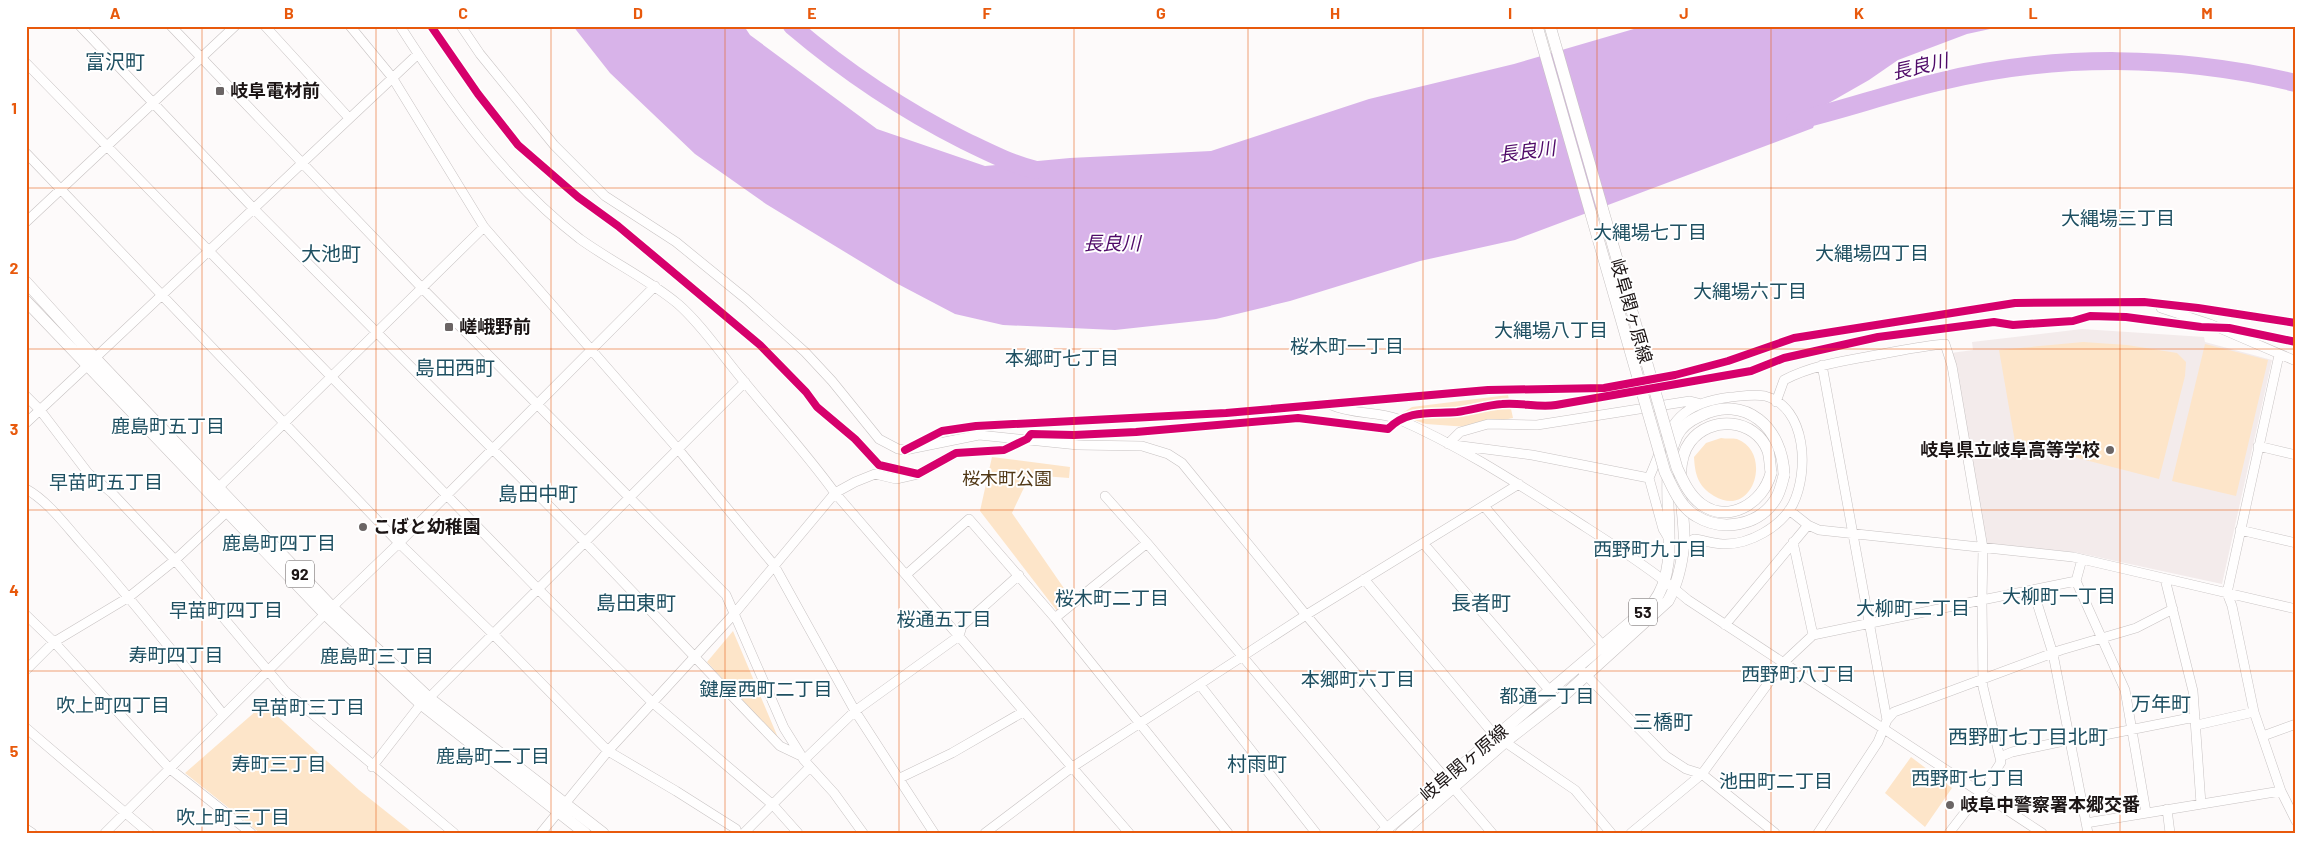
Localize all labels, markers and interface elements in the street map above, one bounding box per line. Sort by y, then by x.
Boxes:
text: A [110,3,121,22]
text: B [284,3,294,22]
text: C [458,3,468,22]
text: D [633,3,643,22]
text: E [807,3,817,22]
text: F [983,3,992,22]
text: G [1156,3,1166,22]
text: H [1330,3,1340,22]
text: I [1508,3,1512,22]
text: J [1679,3,1689,22]
text: K [1854,3,1864,22]
text: L [2028,3,2038,22]
text: M [2201,3,2213,22]
water label: 長良川 [1890,47,1952,83]
district label: 富沢町 [85,49,145,73]
place label: 岐阜電材前 [230,79,320,101]
marker: 岐阜電材前 [214,85,226,97]
text: 1 [11,98,17,117]
water label: 長良川 [1497,135,1559,165]
district label: 大縄場三丁目 [2061,206,2175,229]
district label: 大縄場七丁目 [1593,220,1707,243]
water label: 長良川 [1083,231,1142,254]
district label: 大池町 [301,241,361,265]
district label: 大縄場四丁目 [1815,241,1929,264]
street label: 岐阜関ヶ原線 [1607,256,1657,366]
text: 2 [10,258,19,277]
district label: 大縄場六丁目 [1693,279,1807,302]
place label: 嵯峨野前 [459,315,531,337]
district label: 大縄場八丁目 [1494,318,1608,341]
marker: 嵯峨野前 [443,321,455,333]
district label: 桜木町一丁目 [1290,334,1404,357]
district label: 本郷町七丁目 [1005,346,1119,369]
district label: 島田西町 [415,355,495,379]
district label: 鹿島町五丁目 [111,414,225,437]
text: 3 [10,419,18,438]
place label: 岐阜県立岐阜高等学校 [1920,438,2100,460]
marker: 岐阜県立岐阜高等学校 [2104,444,2116,456]
park label: 桜木町公園 [962,467,1052,489]
district label: 早苗町五丁目 [49,470,163,493]
district label: 島田中町 [498,481,578,505]
place label: こばと幼稚園 [373,515,481,537]
marker: こばと幼稚園 [357,521,369,533]
district label: 鹿島町四丁目 [222,531,336,554]
district label: 西野町九丁目 [1593,537,1707,560]
road number: 92 [286,560,314,588]
text: 4 [9,580,19,599]
district label: 大柳町一丁目 [2002,584,2116,607]
district label: 桜木町二丁目 [1055,586,1169,609]
district label: 島田東町 [596,590,676,614]
district label: 長者町 [1451,590,1511,614]
district label: 大柳町二丁目 [1856,596,1970,619]
district label: 早苗町四丁目 [169,598,283,621]
road number: 53 [1629,598,1657,626]
district label: 桜通五丁目 [896,607,992,630]
district label: 寿町四丁目 [128,643,224,666]
district label: 鹿島町三丁目 [320,644,434,667]
district label: 西野町八丁目 [1741,662,1855,685]
district label: 本郷町六丁目 [1301,667,1415,690]
district label: 鍵屋西町二丁目 [699,677,833,700]
district label: 都通一丁目 [1499,684,1595,707]
district label: 万年町 [2131,691,2191,715]
district label: 吹上町四丁目 [56,693,170,716]
district label: 早苗町三丁目 [251,695,365,718]
district label: 三橋町 [1633,709,1693,733]
street label: 岐阜関ヶ原線 [1415,719,1512,805]
district label: 西野町七丁目北町 [1948,724,2108,748]
text: 5 [10,741,19,760]
district label: 鹿島町二丁目 [436,744,550,767]
district label: 村雨町 [1227,751,1287,775]
district label: 寿町三丁目 [231,752,327,775]
district label: 西野町七丁目 [1911,766,2025,789]
district label: 池田町二丁目 [1719,769,1833,792]
place label: 岐阜中警察署本郷交番 [1960,793,2140,815]
marker: 岐阜中警察署本郷交番 [1944,799,1956,811]
district label: 吹上町三丁目 [176,805,290,828]

